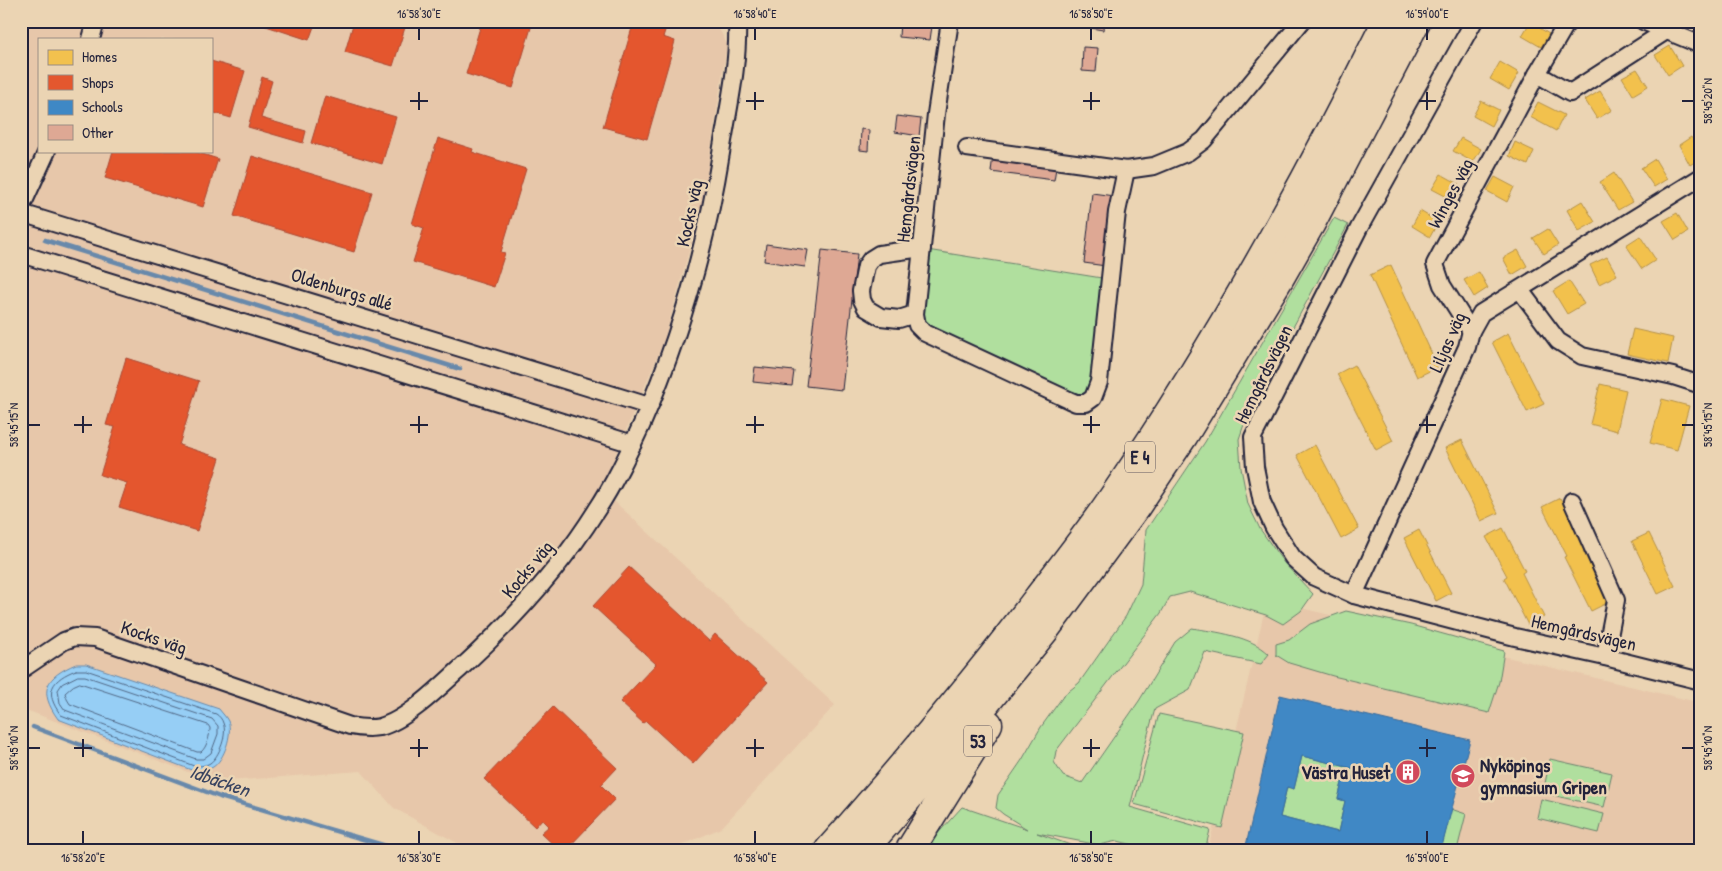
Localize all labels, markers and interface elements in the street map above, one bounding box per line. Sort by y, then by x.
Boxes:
text: 16°58'30"E [397,5,442,22]
text: 16°58'40"E [734,5,777,22]
text: 16°58'50"E [1069,5,1113,22]
text: 16°59'00"E [1405,5,1449,22]
legend [38,38,212,152]
text: Homes [82,46,117,67]
text: Shops [82,72,114,93]
text: 58°45'20"N [1699,78,1716,124]
text: Schools [82,96,123,117]
text: Other [82,122,114,143]
street label: Hemgårdsvägen [889,134,927,244]
street label: Winges väg [1421,153,1479,233]
street label: Kocks väg [669,177,709,249]
street label: Oldenburgs allé [288,261,397,317]
street label: Liljas väg [1422,308,1472,376]
street label: Hemgårdsvägen [1228,320,1298,428]
text: 58°45'15"N [5,403,22,447]
text: 58°45'15"N [1699,403,1716,447]
road number: E 4 [1125,442,1155,472]
street label: Kocks väg [495,535,559,603]
street label: Hemgårdsvägen [1529,607,1639,657]
street label: Kocks väg [118,614,190,660]
text: 58°45'10"N [5,726,22,770]
road number: 53 [964,726,992,756]
text: 58°45'10"N [1699,726,1716,770]
place label: Nyköpings gymnasium Gripen [1480,752,1607,801]
water label: Idbäcken [186,757,255,803]
place label: Västra Huset [1301,759,1391,785]
building icon: Västra Huset [1395,759,1421,785]
school or university icon: Nyköpings gymnasium Gripen [1450,763,1476,789]
text: 16°58'20"E [61,849,106,866]
text: 16°58'30"E [397,849,442,866]
text: 16°58'40"E [734,849,777,866]
text: 16°58'50"E [1069,849,1113,866]
text: 16°59'00"E [1405,849,1449,866]

